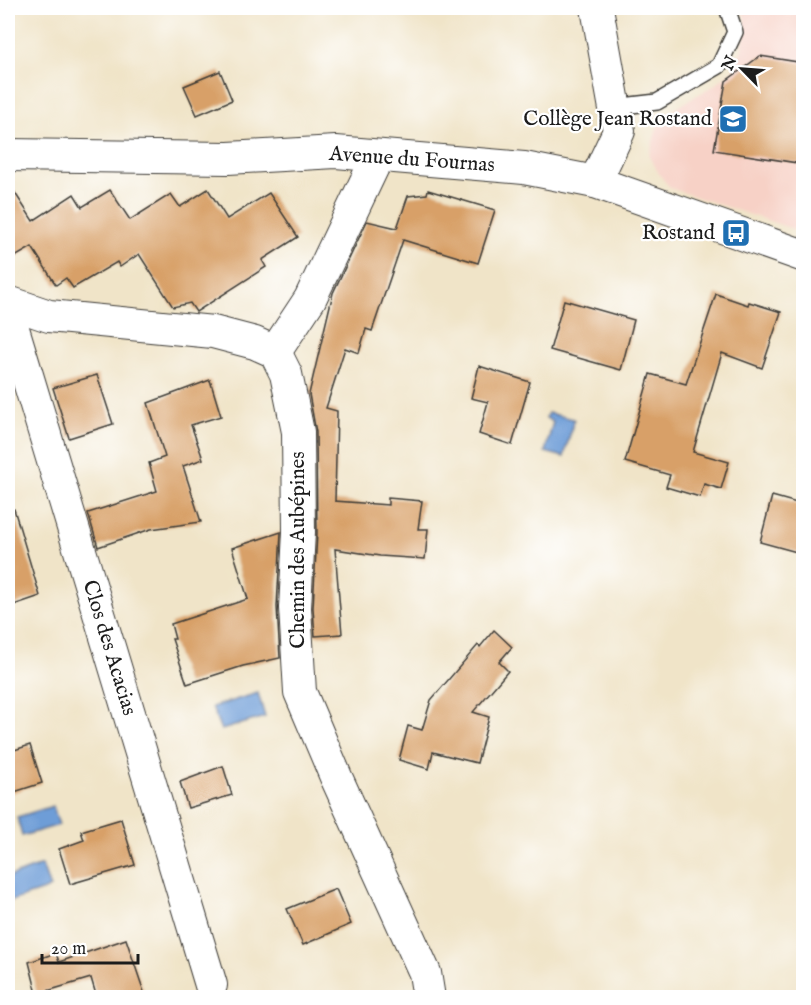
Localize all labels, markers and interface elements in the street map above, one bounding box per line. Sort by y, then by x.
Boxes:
north arrow [712,39,772,99]
text: N [718,53,742,75]
school or university icon: Collège Jean Rostand [717,103,749,135]
place label: Collège Jean Rostand [523,106,713,133]
street label: Avenue du Fournas [327,141,496,179]
bus stop icon: Rostand [720,217,752,249]
place label: Rostand [642,220,716,247]
street label: Chemin des Aubépines [285,451,312,649]
street label: Clos des Acacias [76,577,142,719]
scale bar [42,927,138,965]
text: 20 m [51,938,86,961]

